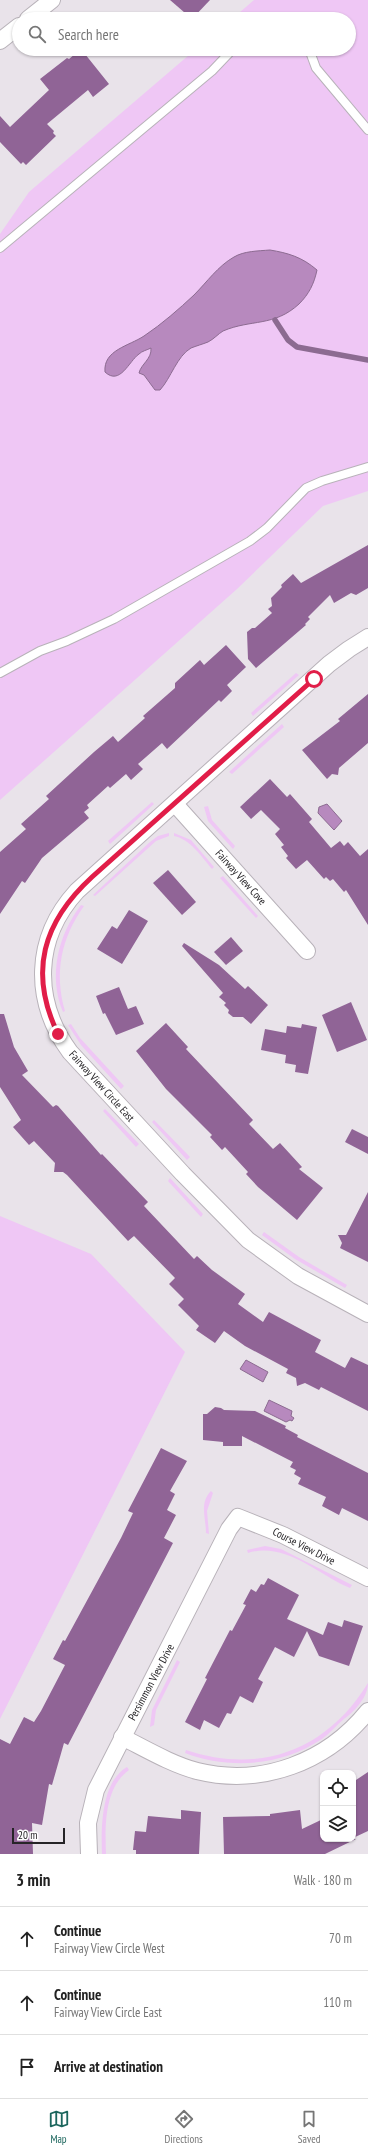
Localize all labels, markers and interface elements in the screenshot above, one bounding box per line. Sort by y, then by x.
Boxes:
search box [12,12,356,56]
icon: search [26,23,48,45]
text: Search here [58,25,119,44]
route start [305,670,323,688]
street label: Fairway View Cove [212,846,270,908]
route end [49,1025,67,1043]
street label: Fairway View Circle East [66,1047,138,1125]
street label: Course View Drive [270,1524,338,1568]
street label: Persimmon View Drive [125,1641,177,1723]
map controls [320,1770,356,1842]
button: locate [320,1770,356,1806]
button: layers [320,1806,356,1842]
scale bar [12,1826,65,1845]
text: 20 m [18,1828,37,1842]
text: 3 min [16,1869,50,1891]
text: Walk · 180 m [294,1872,352,1889]
text: Continue [54,1921,101,1940]
icon: ahead [16,1928,38,1950]
text: 70 m [329,1930,352,1947]
text: Fairway View Circle West [54,1940,165,1957]
text: Continue [54,1985,101,2004]
icon: ahead [16,1992,38,2014]
text: 110 m [323,1994,352,2011]
text: Fairway View Circle East [54,2004,162,2021]
icon: arrive [16,2056,38,2078]
text: Arrive at destination [54,2057,163,2076]
tab: Map [48,2108,70,2146]
tab: Directions [165,2108,203,2146]
tab: Saved [298,2108,320,2146]

